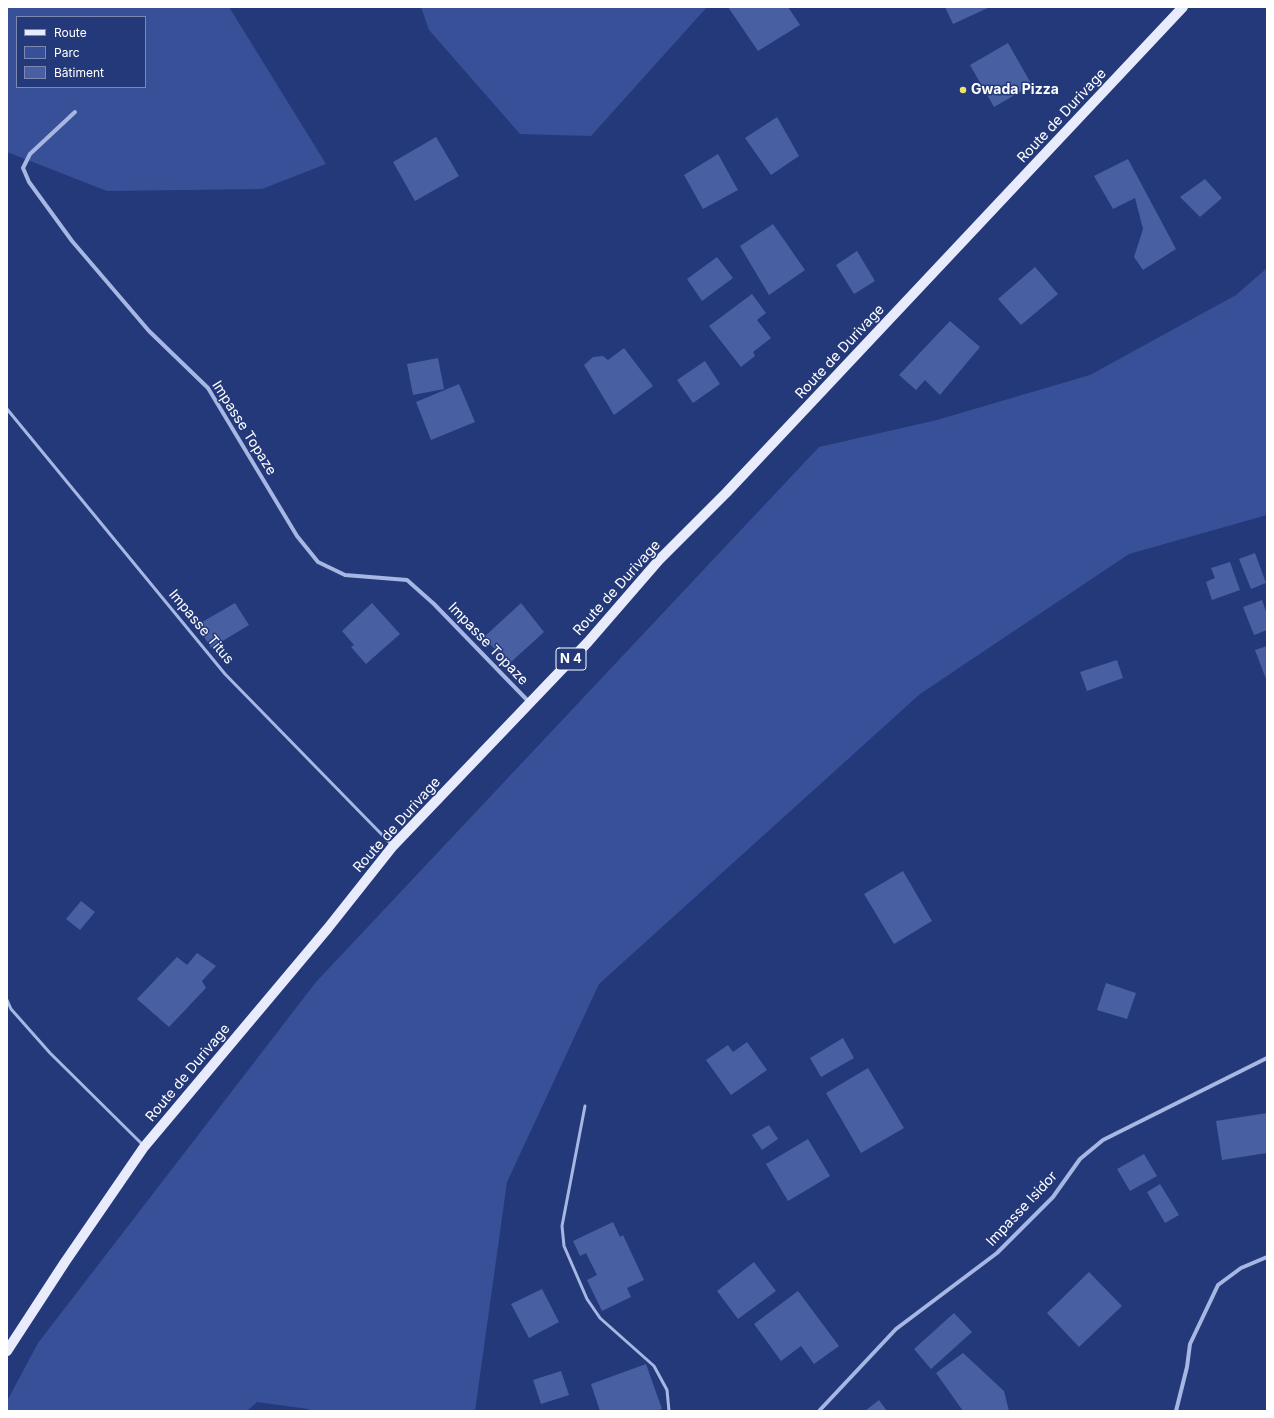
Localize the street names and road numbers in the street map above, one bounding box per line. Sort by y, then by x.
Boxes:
street label: Route de Durivage [1014,66,1110,166]
street label: Route de Durivage [792,302,888,402]
street label: Impasse Topaze [208,378,280,478]
street label: Route de Durivage [570,537,664,639]
street label: Impasse Titus [165,586,237,668]
street label: Impasse Topaze [444,599,532,689]
road number: N 4 [556,648,586,670]
street label: Route de Durivage [350,774,444,876]
street label: Route de Durivage [142,1021,234,1125]
street label: Impasse Isidor [983,1168,1061,1250]

